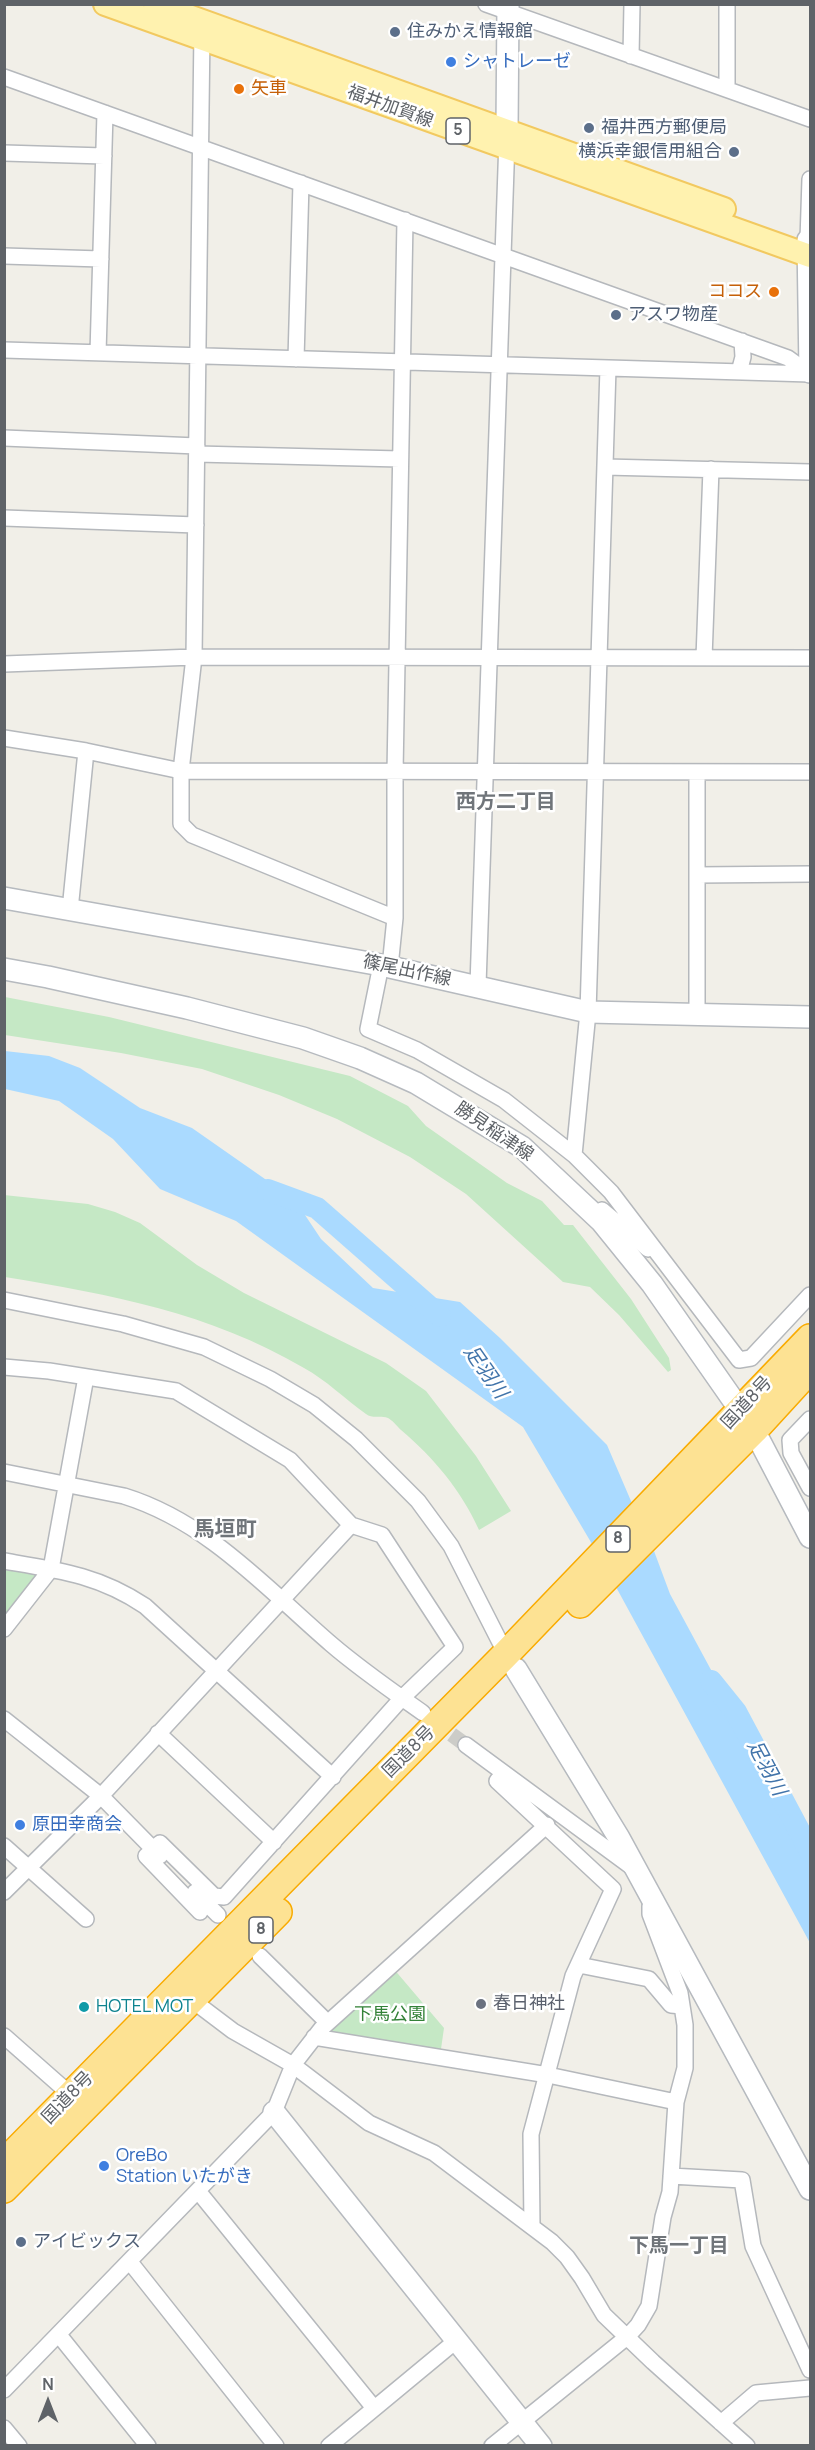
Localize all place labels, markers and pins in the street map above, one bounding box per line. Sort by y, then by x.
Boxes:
place label: 住みかえ情報館 [407,21,533,43]
marker: 住みかえ情報館 [388,25,402,39]
place label: シャトレーゼ [463,51,571,73]
marker: シャトレーゼ [444,55,458,69]
place label: 矢車 [251,78,287,100]
marker: 矢車 [232,82,246,96]
place label: 福井西方郵便局 [601,117,727,139]
marker: 福井西方郵便局 [582,121,596,135]
place label: 横浜幸銀信用組合 [578,141,722,163]
marker: 横浜幸銀信用組合 [727,145,741,159]
place label: ココス [708,281,762,303]
marker: ココス [767,285,781,299]
place label: アスワ物産 [628,304,718,326]
marker: アスワ物産 [609,308,623,322]
place label: 原田幸商会 [32,1814,122,1836]
marker: 原田幸商会 [13,1818,27,1832]
place label: 春日神社 [493,1993,565,2015]
place label: HOTEL MOT [96,1996,193,2018]
marker: 春日神社 [474,1997,488,2011]
marker: HOTEL MOT [77,2000,91,2014]
place label: OreBo Station いたがき [116,2145,253,2188]
marker: OreBo Station いたがき [97,2159,111,2173]
place label: アイビックス [33,2231,141,2253]
marker: アイビックス [14,2235,28,2249]

